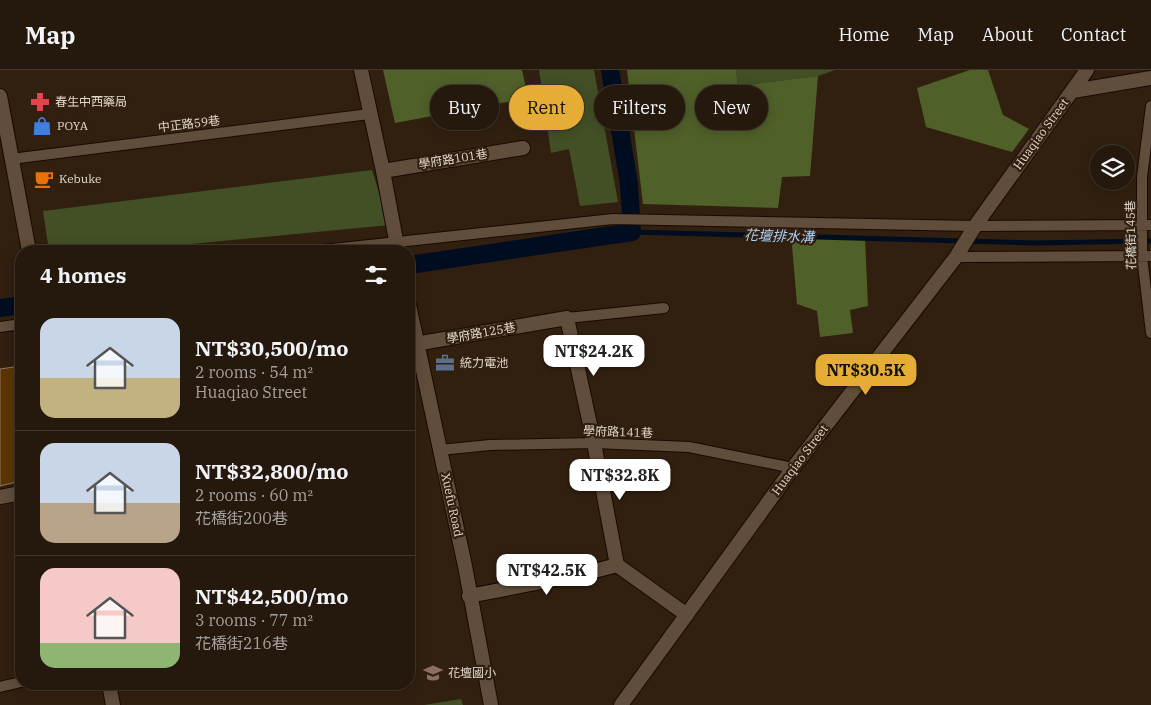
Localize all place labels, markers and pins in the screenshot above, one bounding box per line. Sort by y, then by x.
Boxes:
pharmacy icon: 春生中西藥局 [29,91,51,113]
place label: 春生中西藥局 [55,94,127,109]
shop icon: POYA [31,115,53,137]
place label: POYA [57,118,89,133]
cafe icon: Kebuke [33,168,55,190]
place label: Kebuke [59,171,101,186]
pin: NT$24.2K [542,334,646,377]
office icon: 統力電池 [434,352,456,374]
pin: NT$30.5K [814,354,918,396]
place label: 統力電池 [460,355,508,370]
pin: NT$32.8K [568,458,672,501]
pin: NT$42.5K [495,554,599,596]
school or university icon: 花壇國小 [422,662,444,684]
place label: 花壇國小 [448,665,496,680]

